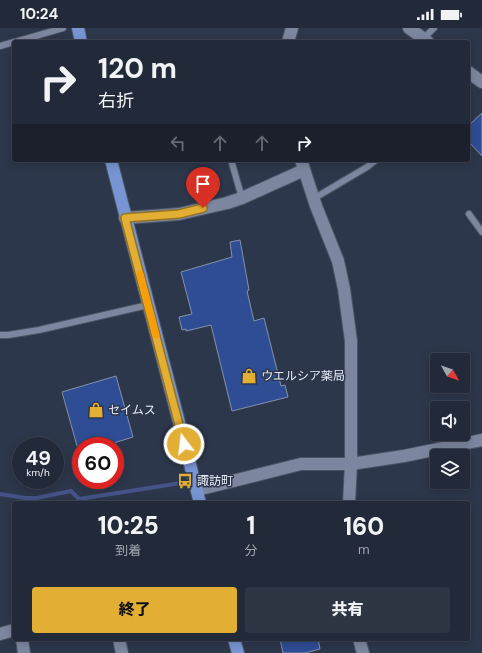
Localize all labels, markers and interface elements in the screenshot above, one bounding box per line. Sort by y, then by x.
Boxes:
text: 10:24 [20,4,58,24]
text: 120 m [98,50,177,87]
icon: right [32,56,84,108]
text: 右折 [98,89,134,113]
icon: left [167,132,189,154]
icon: ahead [209,132,231,154]
icon: ahead [251,132,273,154]
icon: right [293,132,315,154]
pin [186,167,220,208]
icon: arrive [192,173,214,195]
north arrow [430,353,470,393]
map controls [430,353,470,489]
shop icon: ウエルシア薬局 [240,367,258,385]
place label: ウエルシア薬局 [261,368,345,384]
shop icon: セイムス [87,401,105,419]
button: sound [430,401,470,441]
place label: セイムス [108,402,156,418]
position arrow [163,423,205,465]
speed limit sign: 60 [72,437,124,489]
text: 49 [25,445,51,471]
button: layers [430,449,470,489]
text: km/h [26,466,50,479]
bus stop icon: 諏訪町 [176,472,194,490]
place label: 諏訪町 [197,473,233,489]
text: 10:25 [98,510,159,541]
text: 1 [246,510,255,541]
text: 160 [343,511,384,542]
text: m [358,541,370,558]
text: 到着 [115,542,141,559]
text: 分 [244,542,257,559]
button: 終了 [32,587,237,633]
button: 共有 [245,587,450,633]

